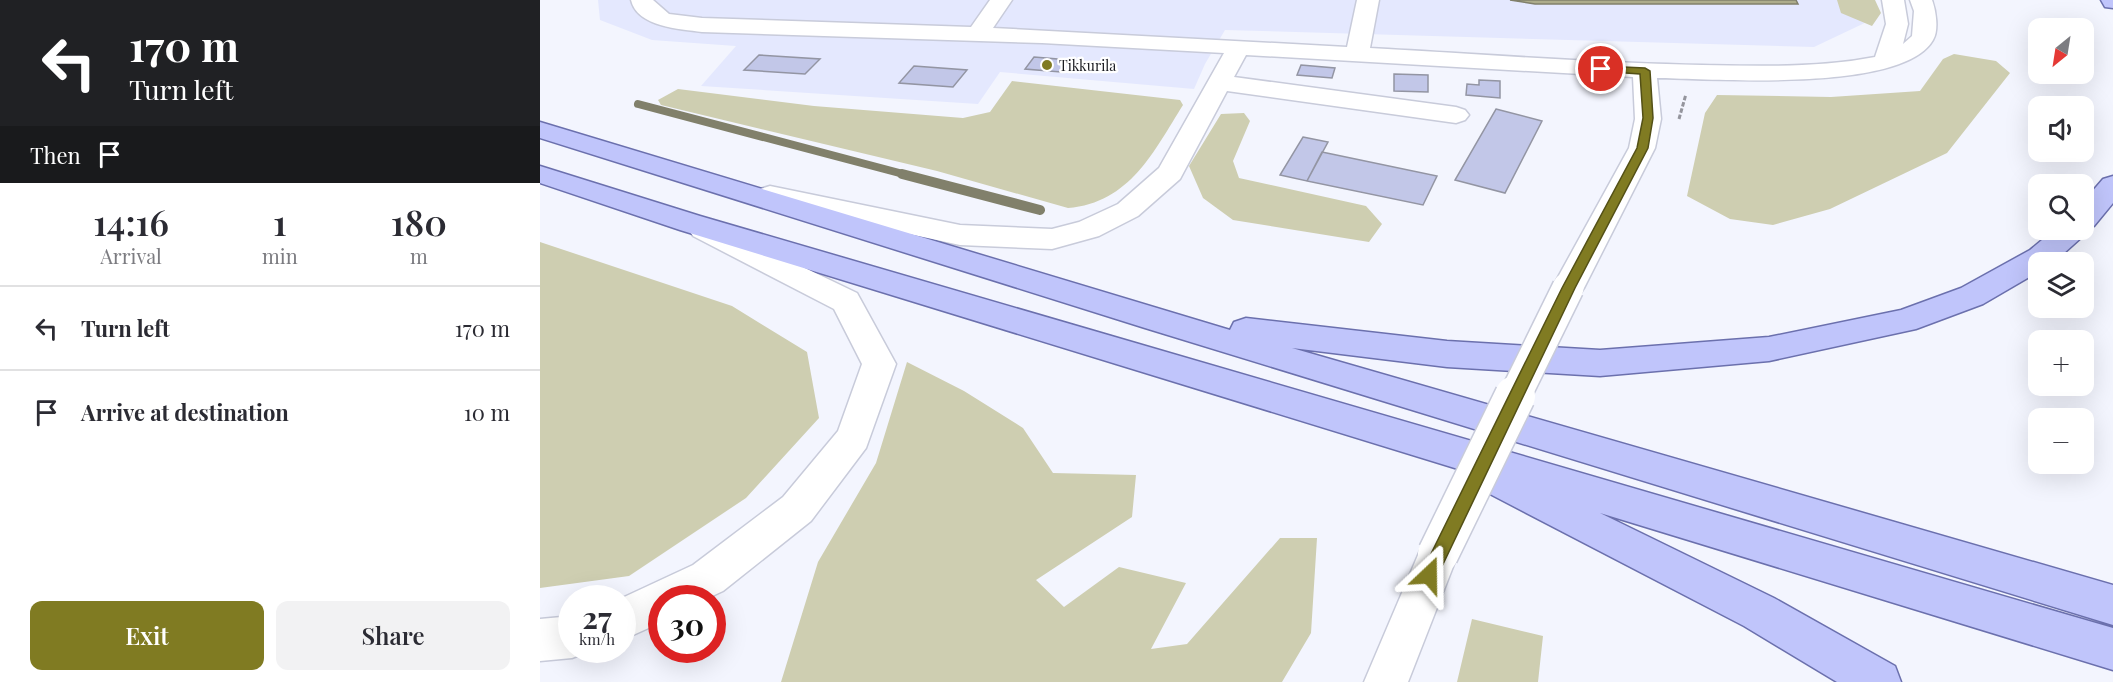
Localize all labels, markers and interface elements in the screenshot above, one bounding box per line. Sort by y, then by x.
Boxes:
text: 170 m [129,17,239,73]
north arrow [2028,18,2094,84]
map controls [2028,18,2094,474]
icon: left [30,24,108,102]
pin [1575,43,1626,94]
icon: arrive [1584,52,1617,85]
place label: Tikkurila [1059,56,1116,75]
marker: Tikkurila [1040,58,1054,72]
text: Turn left [129,71,233,107]
button: sound [2028,96,2094,162]
icon: arrive [93,138,126,171]
text: Then [30,140,81,170]
button: search [2028,174,2094,240]
text: 14:16 [93,197,169,245]
text: 1 [273,197,287,245]
text: 180 [391,197,447,245]
text: Arrival [100,242,162,269]
text: min [262,242,298,269]
text: m [410,242,428,269]
button: layers [2028,252,2094,318]
icon: left [30,312,63,345]
text: Turn left [81,313,170,343]
text: 170 m [455,313,510,343]
button: + [2028,330,2094,396]
icon: arrive [30,396,63,429]
text: Arrive at destination [81,397,289,427]
text: 10 m [464,397,510,427]
button: − [2028,408,2094,474]
position arrow [1397,543,1461,607]
speed limit sign: 30 [648,585,726,663]
text: 27 [582,597,612,637]
button: Exit [30,601,264,670]
button: Share [276,601,510,670]
text: km/h [579,629,615,649]

